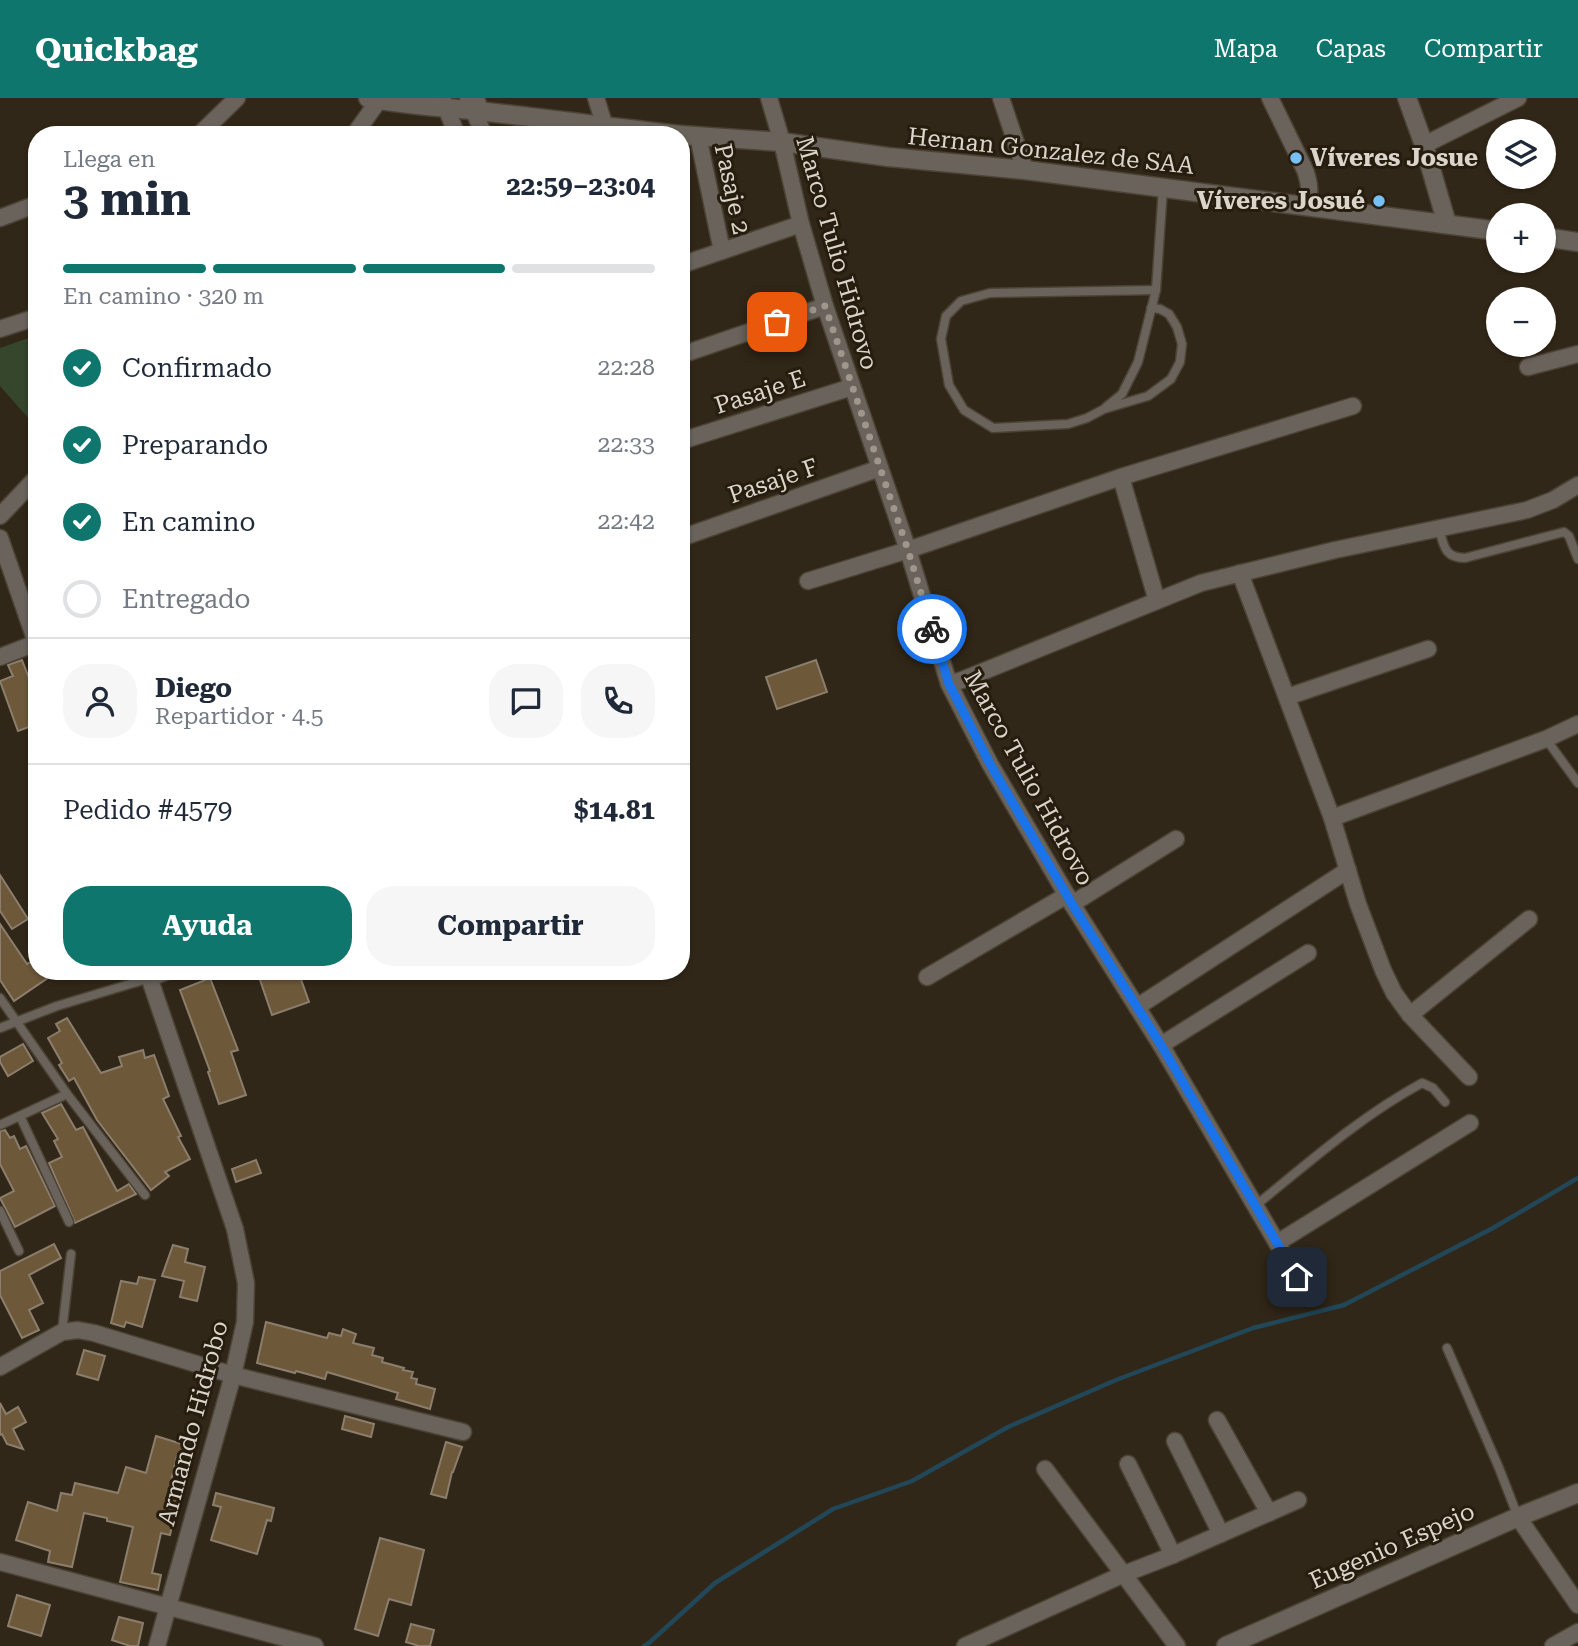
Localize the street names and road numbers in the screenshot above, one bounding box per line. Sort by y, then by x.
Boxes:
street label: Hernan Gonzalez de SAA [906,122,1196,180]
street label: Marco Tulio Hidrovo [790,133,884,373]
street label: Pasaje 2 [709,141,755,237]
street label: Pasaje E [711,364,809,420]
street label: Pasaje F [725,453,821,509]
street label: Marco Tulio Hidrovo [958,666,1100,890]
street label: Armando Hidrobo [152,1318,234,1528]
street label: Eugenio Espejo [1305,1497,1479,1595]

